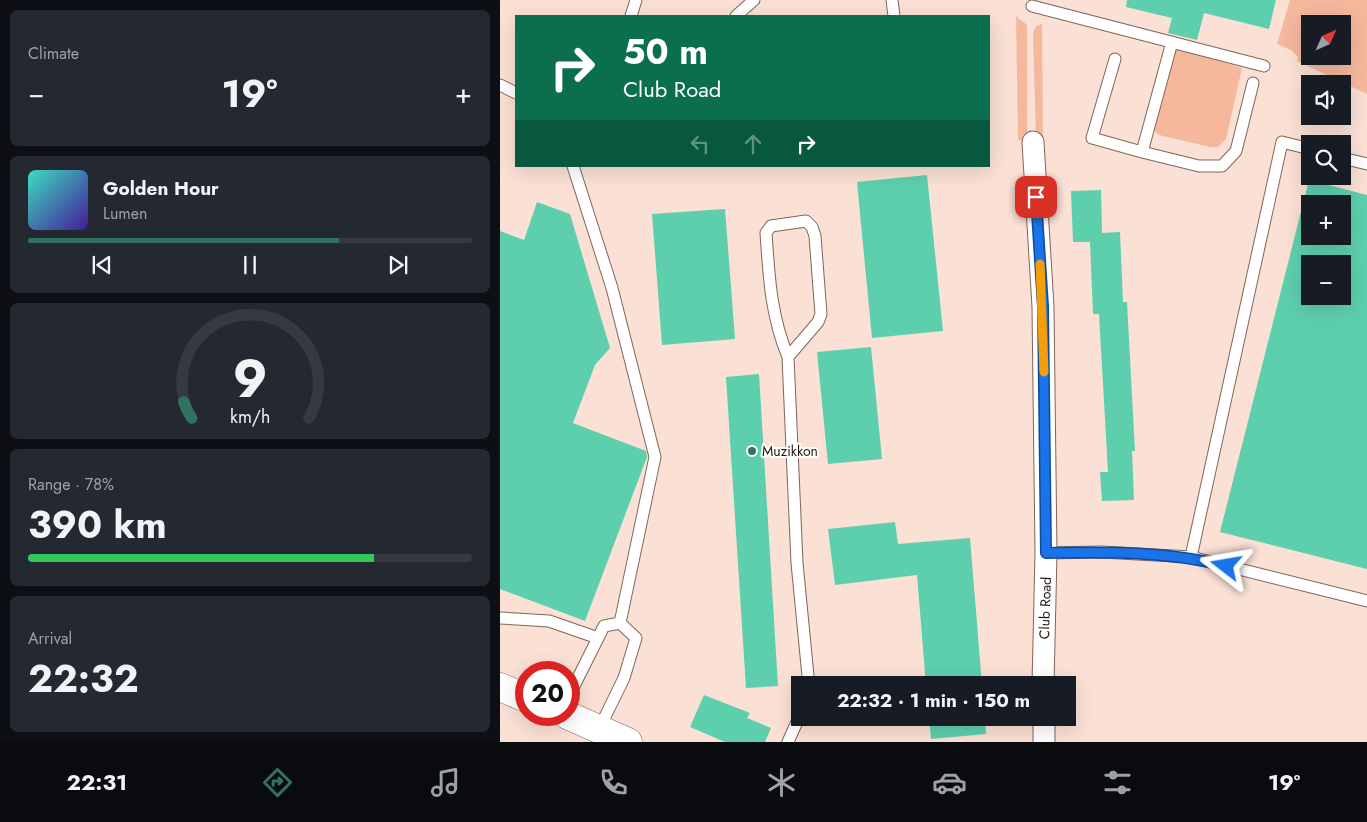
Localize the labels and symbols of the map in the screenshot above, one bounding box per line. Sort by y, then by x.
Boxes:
north arrow [1301,15,1351,65]
pin [1015,176,1057,218]
place label: Muzikkon [762,441,818,461]
marker: Muzikkon [746,445,758,457]
position arrow [1199,539,1251,591]
street label: Club Road [1034,576,1056,640]
speed limit sign: 20 [515,661,580,726]

